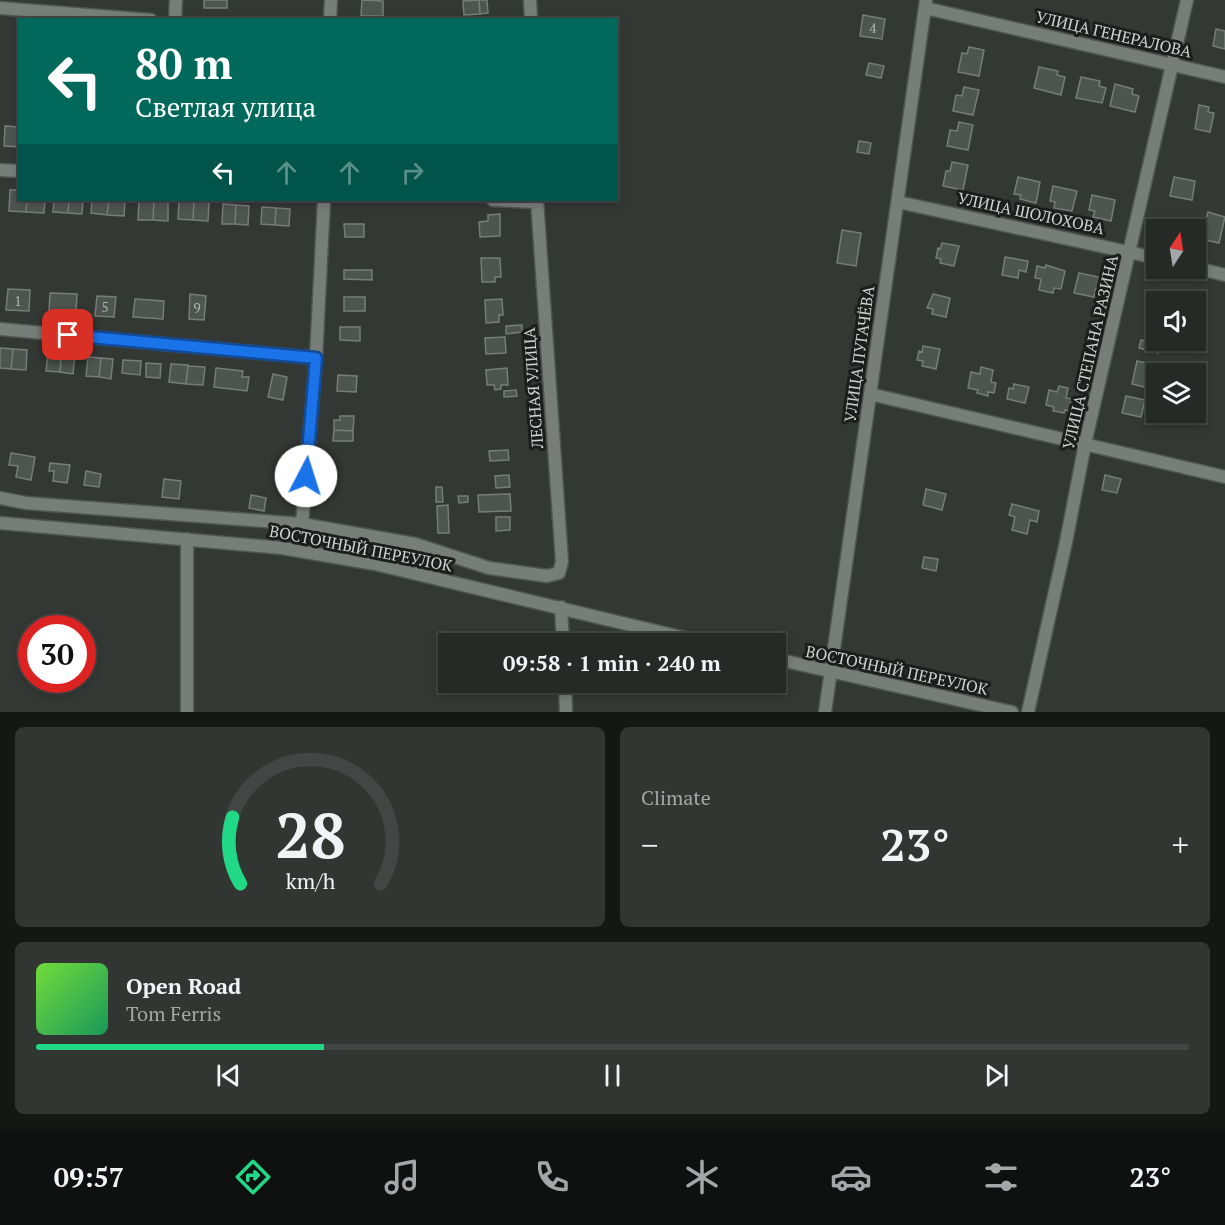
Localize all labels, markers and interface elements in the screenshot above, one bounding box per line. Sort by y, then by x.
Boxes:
street label: УЛИЦА ГЕНЕРАЛОВА [1034,5,1194,63]
house number: 4 [869,18,877,37]
text: 80 m [135,35,233,91]
icon: left [36,42,114,120]
text: Светлая улица [135,89,316,125]
icon: left [207,156,240,189]
icon: ahead [270,156,303,189]
icon: ahead [333,156,366,189]
icon: right [396,156,429,189]
street label: УЛИЦА ШОЛОХОВА [956,187,1106,239]
north arrow [1146,219,1206,279]
map controls [1146,219,1206,423]
street label: УЛИЦА СТЕПАНА РАЗИНА [1057,253,1123,451]
street label: УЛИЦА ПУГАЧЁВА [839,284,879,424]
house number: 1 [14,291,22,310]
button: sound [1146,291,1206,351]
house number: 5 [101,297,109,316]
house number: 9 [193,298,201,317]
pin [42,309,93,360]
icon: arrive [51,318,84,351]
street label: ЛЕСНАЯ УЛИЦА [518,327,548,450]
button: layers [1146,363,1206,423]
position arrow [274,444,338,508]
street label: ВОСТОЧНЫЙ ПЕРЕУЛОК [268,519,455,577]
speed limit sign: 30 [18,615,96,693]
street label: ВОСТОЧНЫЙ ПЕРЕУЛОК [804,640,991,700]
text: 09:58 · 1 min · 240 m [503,648,721,677]
text: Climate [641,784,711,811]
text: 28 [275,793,345,876]
text: 23° [880,814,950,874]
text: − [641,823,659,866]
text: + [1171,823,1189,866]
text: km/h [285,867,335,895]
text: Open Road [126,971,241,1000]
text: Tom Ferris [126,1000,221,1027]
icon: previous [212,1059,245,1092]
icon: pause [596,1059,629,1092]
icon: next [980,1059,1013,1092]
icon: directions [232,1156,274,1198]
icon: music [381,1156,423,1198]
icon: phone [531,1156,573,1198]
icon: climate [681,1156,723,1198]
icon: car [830,1156,872,1198]
icon: filters [980,1156,1022,1198]
text: 09:57 [54,1159,124,1195]
text: 23° [1129,1159,1171,1195]

